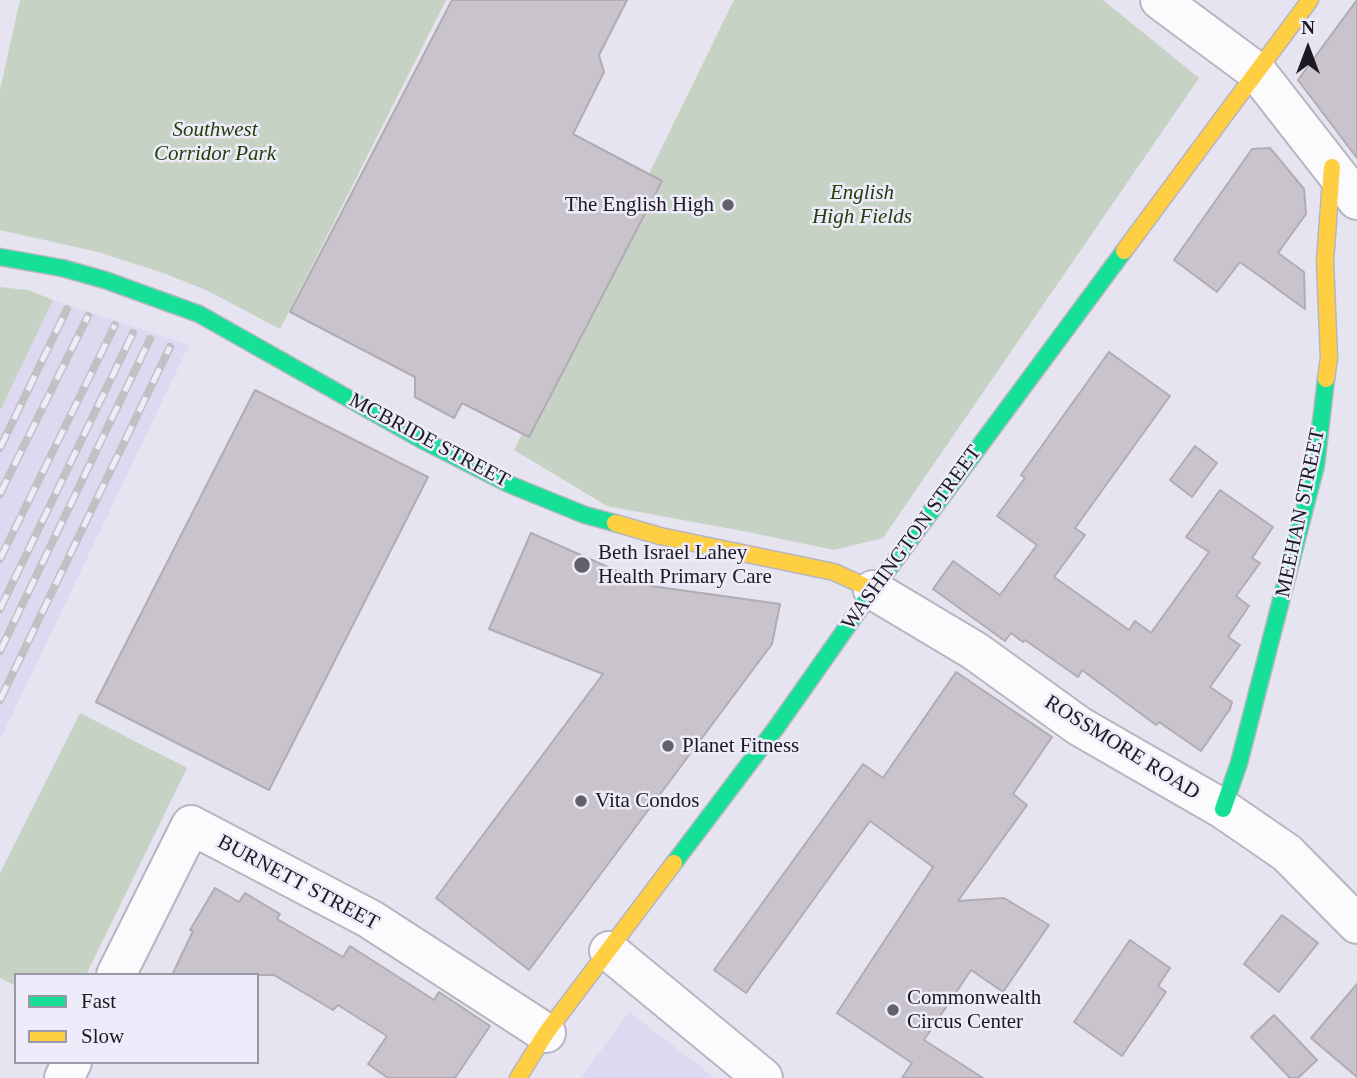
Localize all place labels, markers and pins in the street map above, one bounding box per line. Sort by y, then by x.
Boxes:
place label: The English High [565,192,714,218]
marker: The English High [720,197,736,213]
place label: Beth Israel Lahey Health Primary Care [598,540,772,590]
marker: Beth Israel Lahey Health Primary Care [572,555,592,575]
place label: Planet Fitness [682,733,799,759]
marker: Planet Fitness [660,738,676,754]
place label: Vita Condos [595,788,699,814]
marker: Vita Condos [573,793,589,809]
place label: Commonwealth Circus Center [907,985,1041,1035]
marker: Commonwealth Circus Center [885,1002,901,1018]

